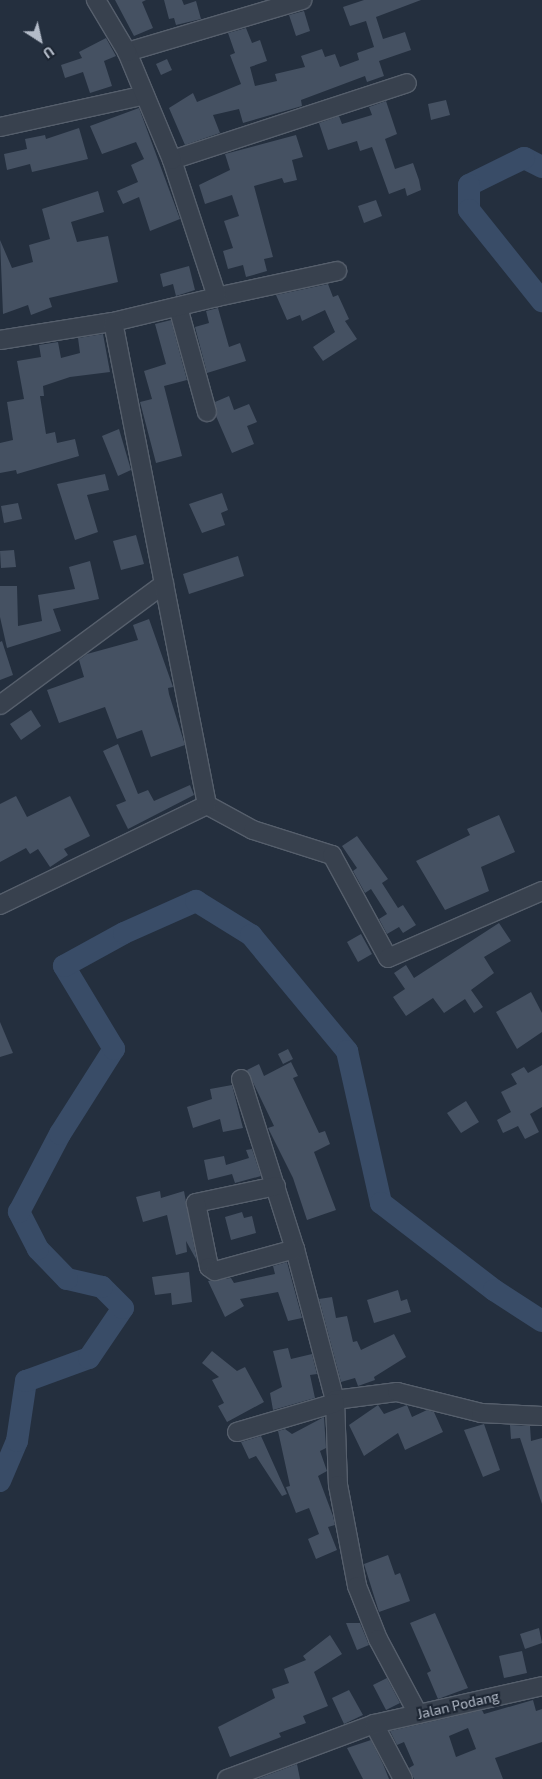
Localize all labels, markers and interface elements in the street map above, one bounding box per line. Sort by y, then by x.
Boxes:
north arrow [15,15,65,65]
text: U [40,43,58,62]
street label: Jalan Podang [416,1687,500,1723]

